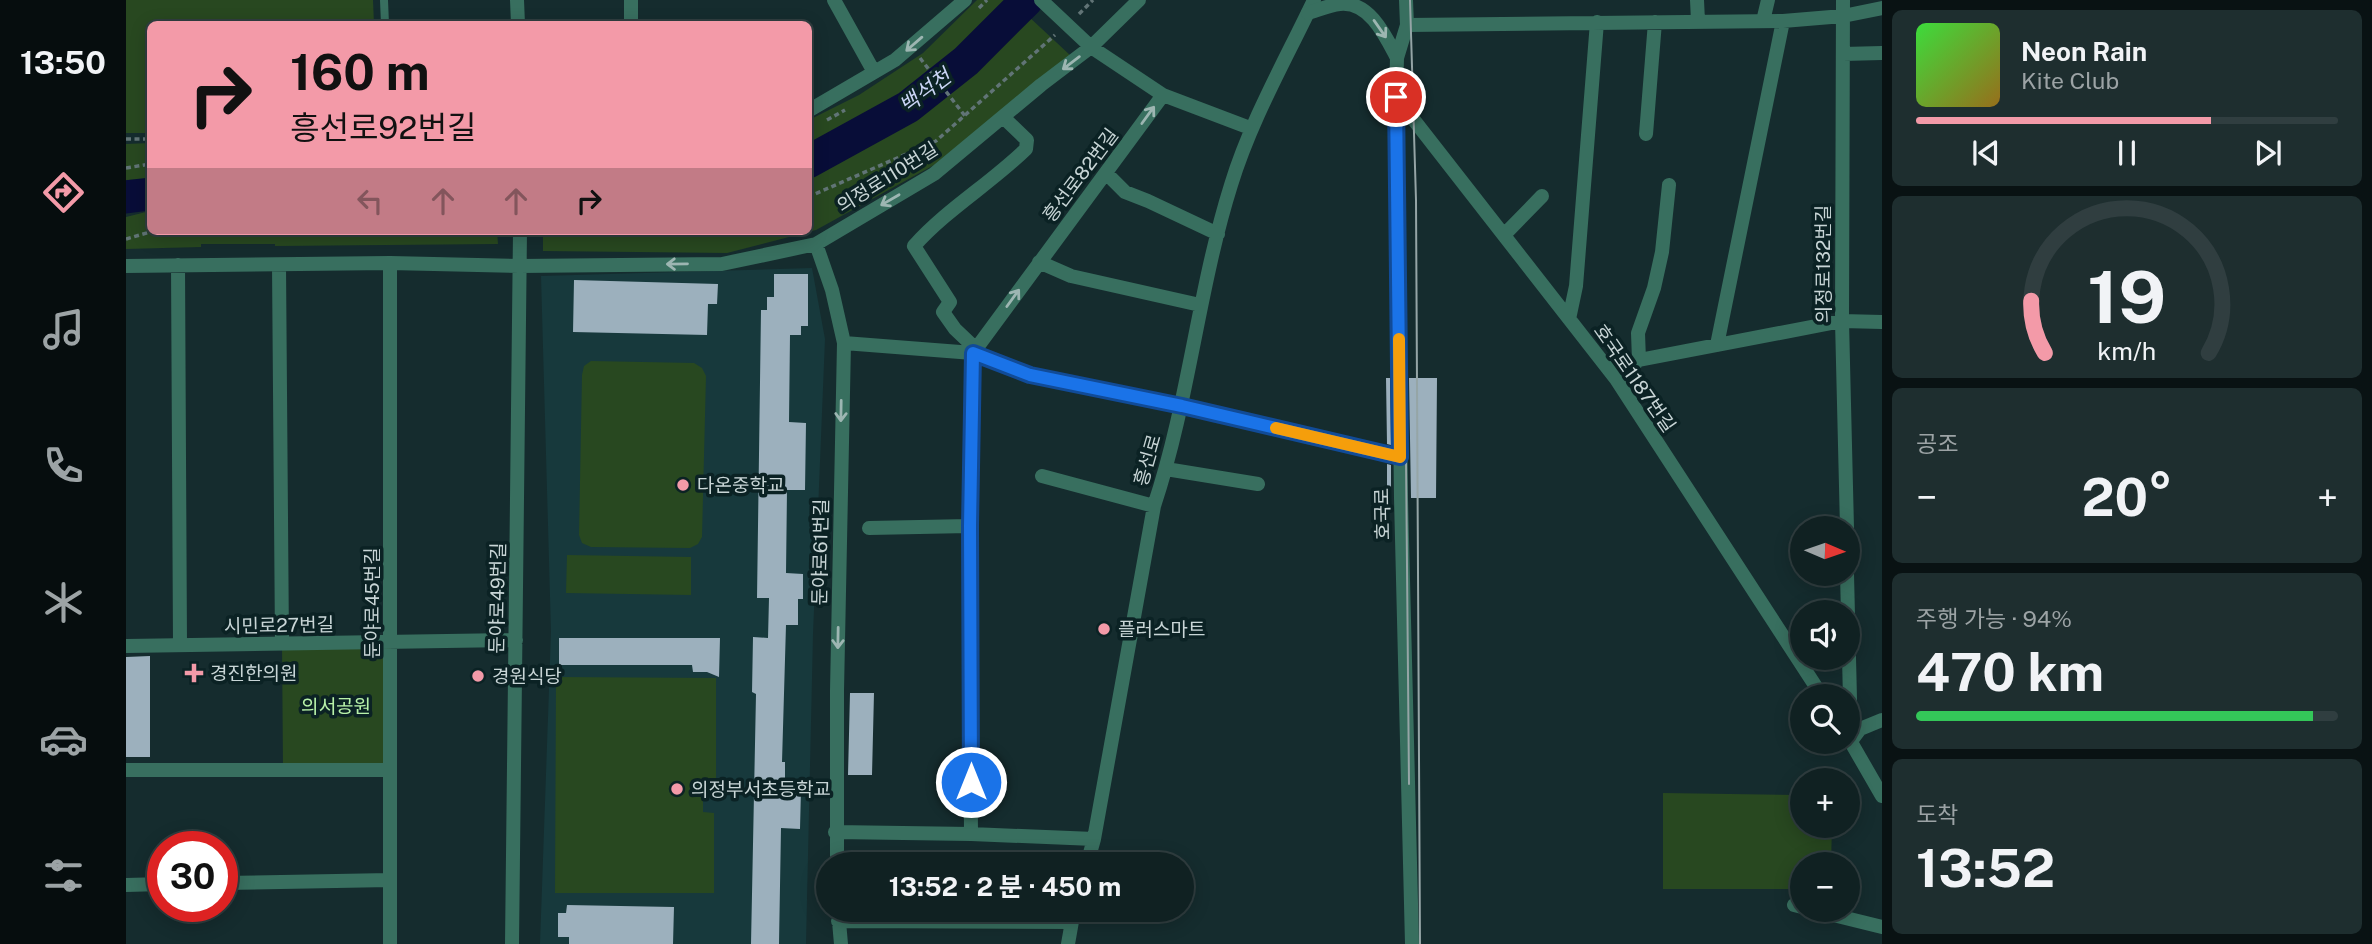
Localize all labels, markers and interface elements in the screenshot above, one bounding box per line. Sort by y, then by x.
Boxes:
one-way arrow [1373,19,1387,38]
one-way arrow [905,36,923,52]
text: Neon Rain [2021,36,2147,67]
text: 160 m [290,43,430,101]
text: 13:50 [20,44,106,81]
icon: right [175,49,266,140]
one-way arrow [1062,55,1081,70]
water label: 백석천 [894,62,958,118]
pin [1366,67,1426,127]
text: Kite Club [2021,67,2119,94]
icon: arrive [1377,78,1415,116]
one-way arrow [1141,106,1155,125]
text: 흥선로92번길 [290,109,476,146]
street label: 흥선로82번길 [1038,124,1122,226]
icon: previous [1967,134,2005,172]
icon: pause [2108,134,2146,172]
icon: next [2249,134,2287,172]
street label: 의정로110번길 [833,137,941,217]
icon: directions [39,168,88,217]
icon: left [351,182,389,220]
icon: ahead [424,182,462,220]
icon: ahead [497,182,535,220]
icon: right [570,182,608,220]
one-way arrow [881,193,901,207]
street label: 의정로132번길 [1812,205,1834,323]
text: 19 [2087,254,2167,339]
one-way arrow [665,257,688,271]
one-way arrow [1005,289,1020,307]
icon: music [39,305,88,354]
street label: 호국로1187번길 [1590,320,1680,436]
text: km/h [2098,335,2156,365]
one-way arrow [834,399,848,422]
text: 공조 [1916,430,1958,457]
street label: 흥선로 [1129,432,1165,488]
icon: phone [39,441,88,490]
text: 20° [2081,467,2173,528]
place label: 다온중학교 [697,474,784,496]
text: − [1916,475,1937,520]
text: + [2317,475,2338,520]
marker: 다온중학교 [675,477,691,493]
street label: 호국로 [1371,488,1393,540]
street label: 둔야로61번길 [808,498,832,606]
north arrow [1790,516,1860,586]
map controls [1790,516,1860,922]
street label: 둔야로49번길 [485,542,509,654]
street label: 둔야로45번길 [361,547,383,659]
icon: climate [39,578,88,627]
button: sound [1790,600,1860,670]
text: 주행 가능 · 94% [1916,605,2072,632]
street label: 시민로27번길 [224,613,334,637]
place label: 플러스마트 [1118,618,1205,640]
marker: 플러스마트 [1096,621,1112,637]
one-way arrow [831,626,844,649]
text: 470 km [1916,642,2104,703]
place label: 경진한의원 [210,662,297,684]
marker: 경진한의원 [184,663,204,683]
place label: 경원식당 [492,665,562,687]
marker: 경원식당 [470,668,486,684]
button: search [1790,684,1860,754]
park label: 의서공원 [301,695,371,717]
icon: car [39,715,88,764]
position arrow [934,745,1008,819]
button: + [1790,768,1860,838]
place label: 의정부서초등학교 [691,778,831,800]
marker: 의정부서초등학교 [669,781,685,797]
text: 도착 [1916,801,1958,828]
speed limit sign: 30 [147,831,238,922]
text: 13:52 [1916,838,2055,899]
icon: filters [39,851,88,900]
button: − [1790,852,1860,922]
text: 13:52 · 2 분 · 450 m [889,871,1121,902]

